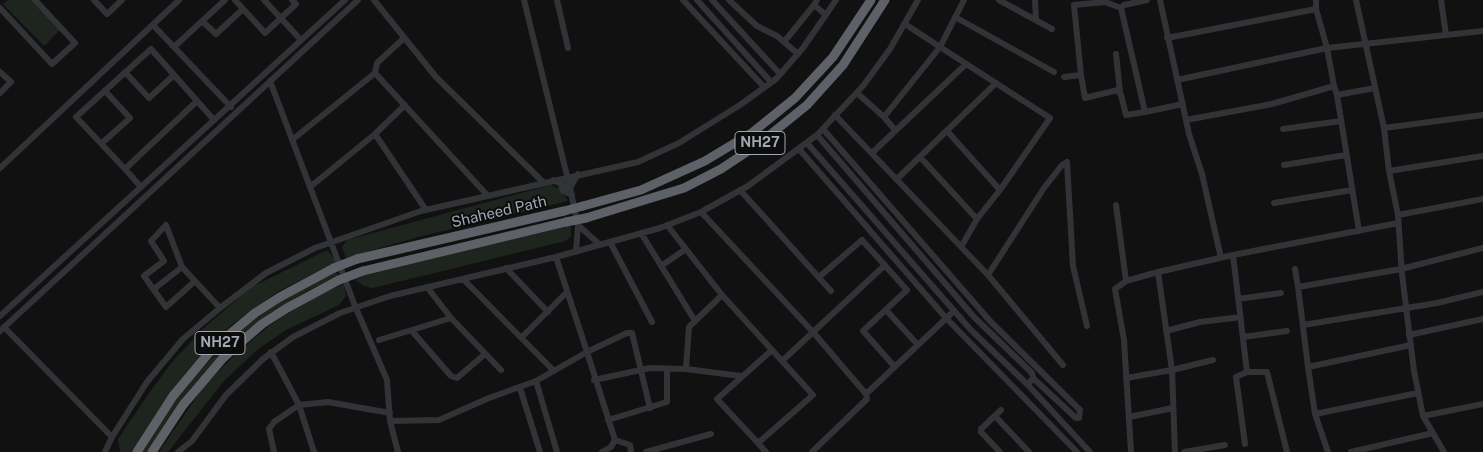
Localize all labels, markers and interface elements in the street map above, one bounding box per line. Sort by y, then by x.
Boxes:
road number: NH27 [735,132,785,154]
street label: Shaheed Path [450,192,548,232]
road number: NH27 [195,332,245,354]

